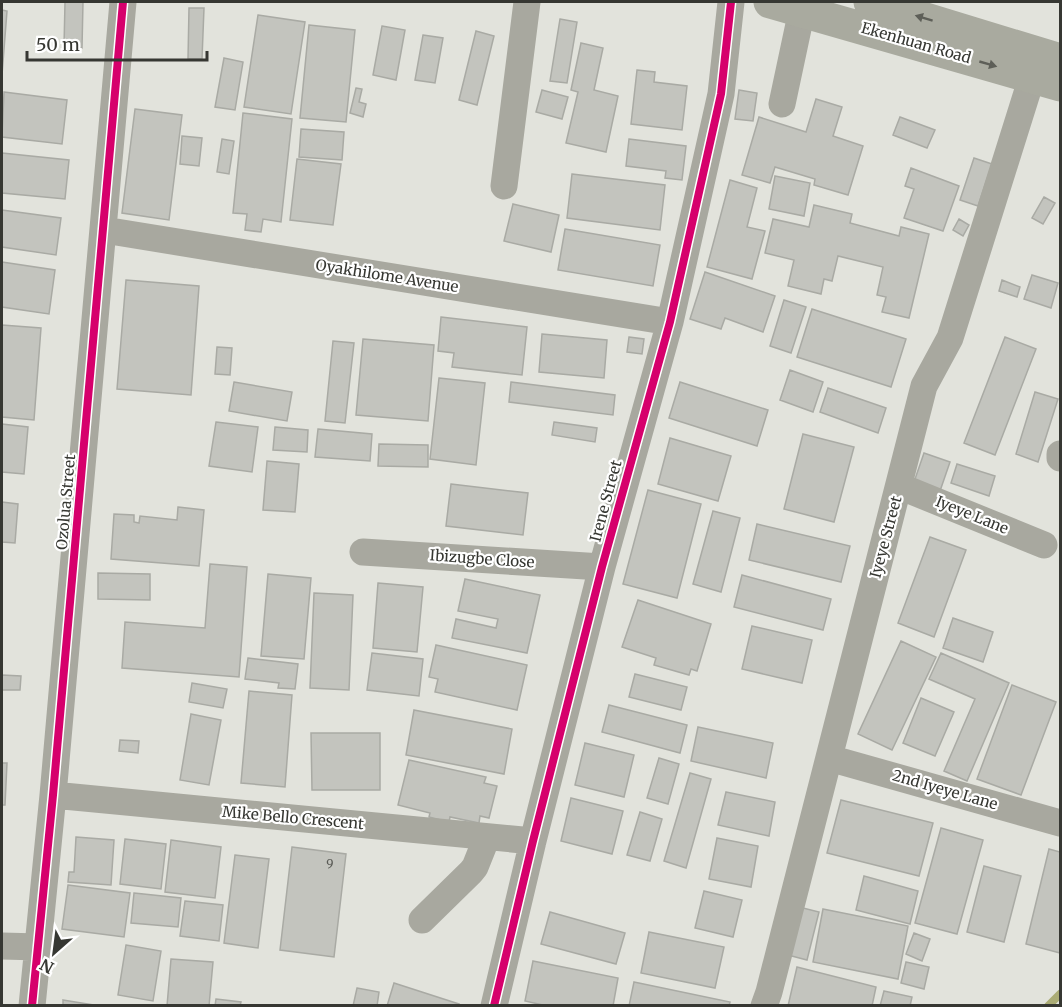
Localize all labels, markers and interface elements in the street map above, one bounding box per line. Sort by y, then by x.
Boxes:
one-way arrow [915,13,933,22]
street label: Ekenhuan Road [859,18,973,67]
scale bar [27,24,207,62]
text: 50 m [36,33,80,56]
one-way arrow [979,60,997,69]
street label: Oyakhilome Avenue [314,255,460,296]
street label: Ozolua Street [52,453,79,551]
street label: Irene Street [585,458,626,544]
street label: Iyeye Lane [933,491,1012,538]
street label: Iyeye Street [865,494,906,580]
street label: Ibizugbe Close [429,545,535,572]
street label: 2nd Iyeye Lane [890,765,1000,814]
street label: Mike Bello Crescent [221,802,365,833]
house number: 9 [326,856,334,871]
north arrow [24,923,84,983]
text: N [36,954,57,978]

